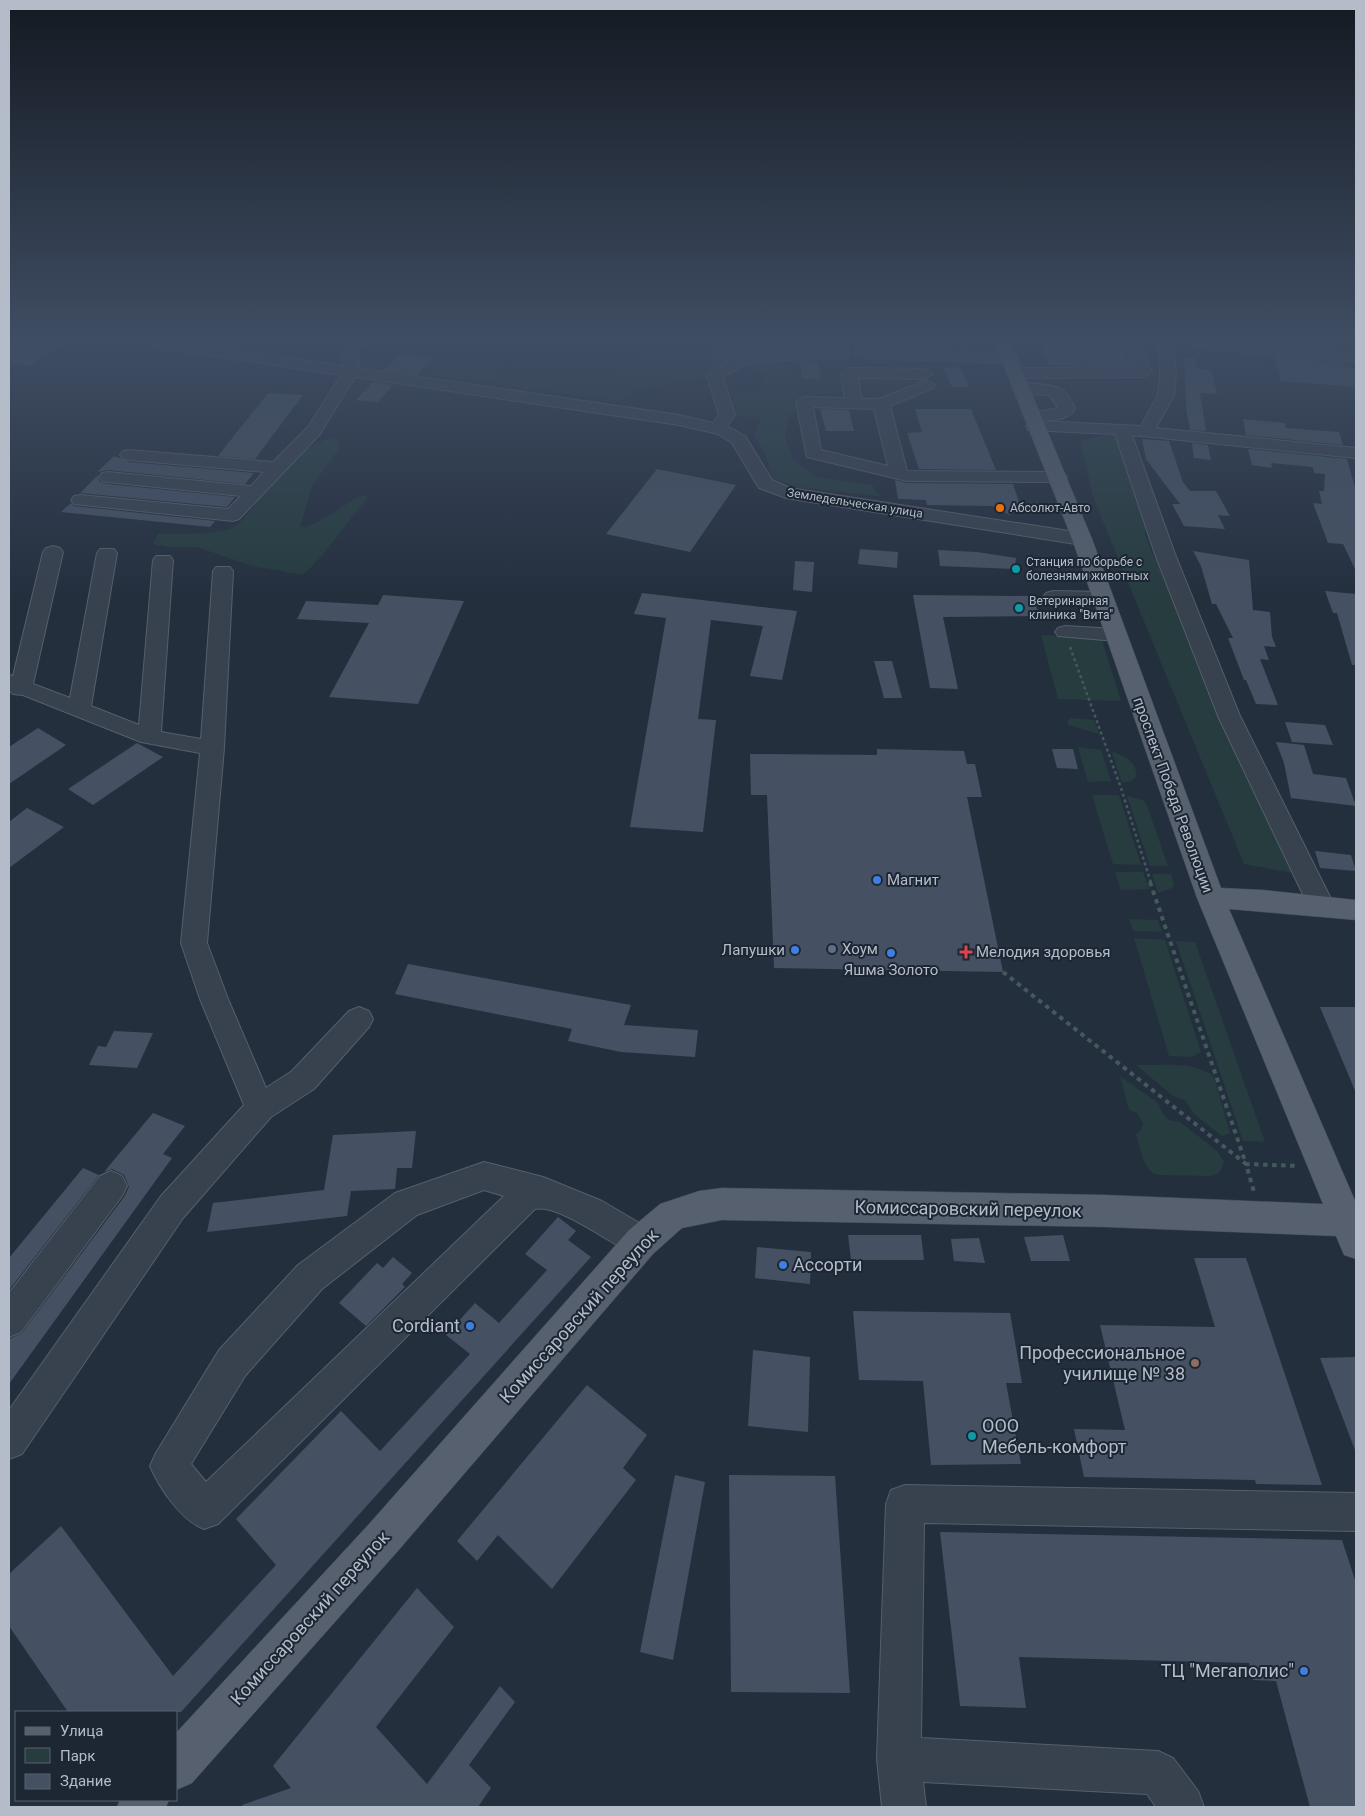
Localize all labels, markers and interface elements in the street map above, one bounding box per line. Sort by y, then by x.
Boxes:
street label: Земледельческая улица [786,485,924,521]
place label: Абсолют-Авто [1010,501,1090,515]
marker: Абсолют-Авто [994,502,1006,514]
place label: Станция по борьбе с болезнями животных [1026,555,1149,583]
marker: Станция по борьбе с болезнями животных [1010,563,1022,575]
place label: Ветеринарная клиника "Вита" [1029,594,1113,622]
marker: Ветеринарная клиника "Вита" [1013,602,1025,614]
street label: проспект Победа Революции [1129,695,1217,895]
place label: Магнит [887,871,939,889]
marker: Магнит [871,874,883,886]
place label: Хоум [842,940,878,958]
place label: Лапушки [722,941,785,959]
marker: Хоум [826,943,838,955]
place label: Мелодия здоровья [976,943,1111,961]
marker: Лапушки [789,944,801,956]
marker: Мелодия здоровья [960,946,972,958]
marker: Яшма Золото [885,947,897,959]
place label: Яшма Золото [844,961,938,979]
street label: Комиссаровский переулок [854,1196,1082,1221]
street label: Комиссаровский переулок [495,1224,663,1407]
place label: Ассорти [793,1254,862,1275]
marker: Ассорти [777,1259,789,1271]
place label: Cordiant [392,1315,460,1336]
marker: Cordiant [464,1320,476,1332]
place label: Профессиональное училище № 38 [1019,1342,1185,1384]
marker: Профессиональное училище № 38 [1189,1357,1201,1369]
place label: ООО Мебель-комфорт [982,1415,1127,1457]
marker: ООО Мебель-комфорт [966,1430,978,1442]
street label: Комиссаровский переулок [226,1526,394,1709]
place label: ТЦ "Мегаполис" [1161,1660,1294,1681]
marker: ТЦ "Мегаполис" [1298,1665,1310,1677]
legend [15,1711,178,1801]
text: Улица [60,1722,103,1740]
text: Парк [60,1747,95,1765]
text: Здание [60,1772,111,1790]

